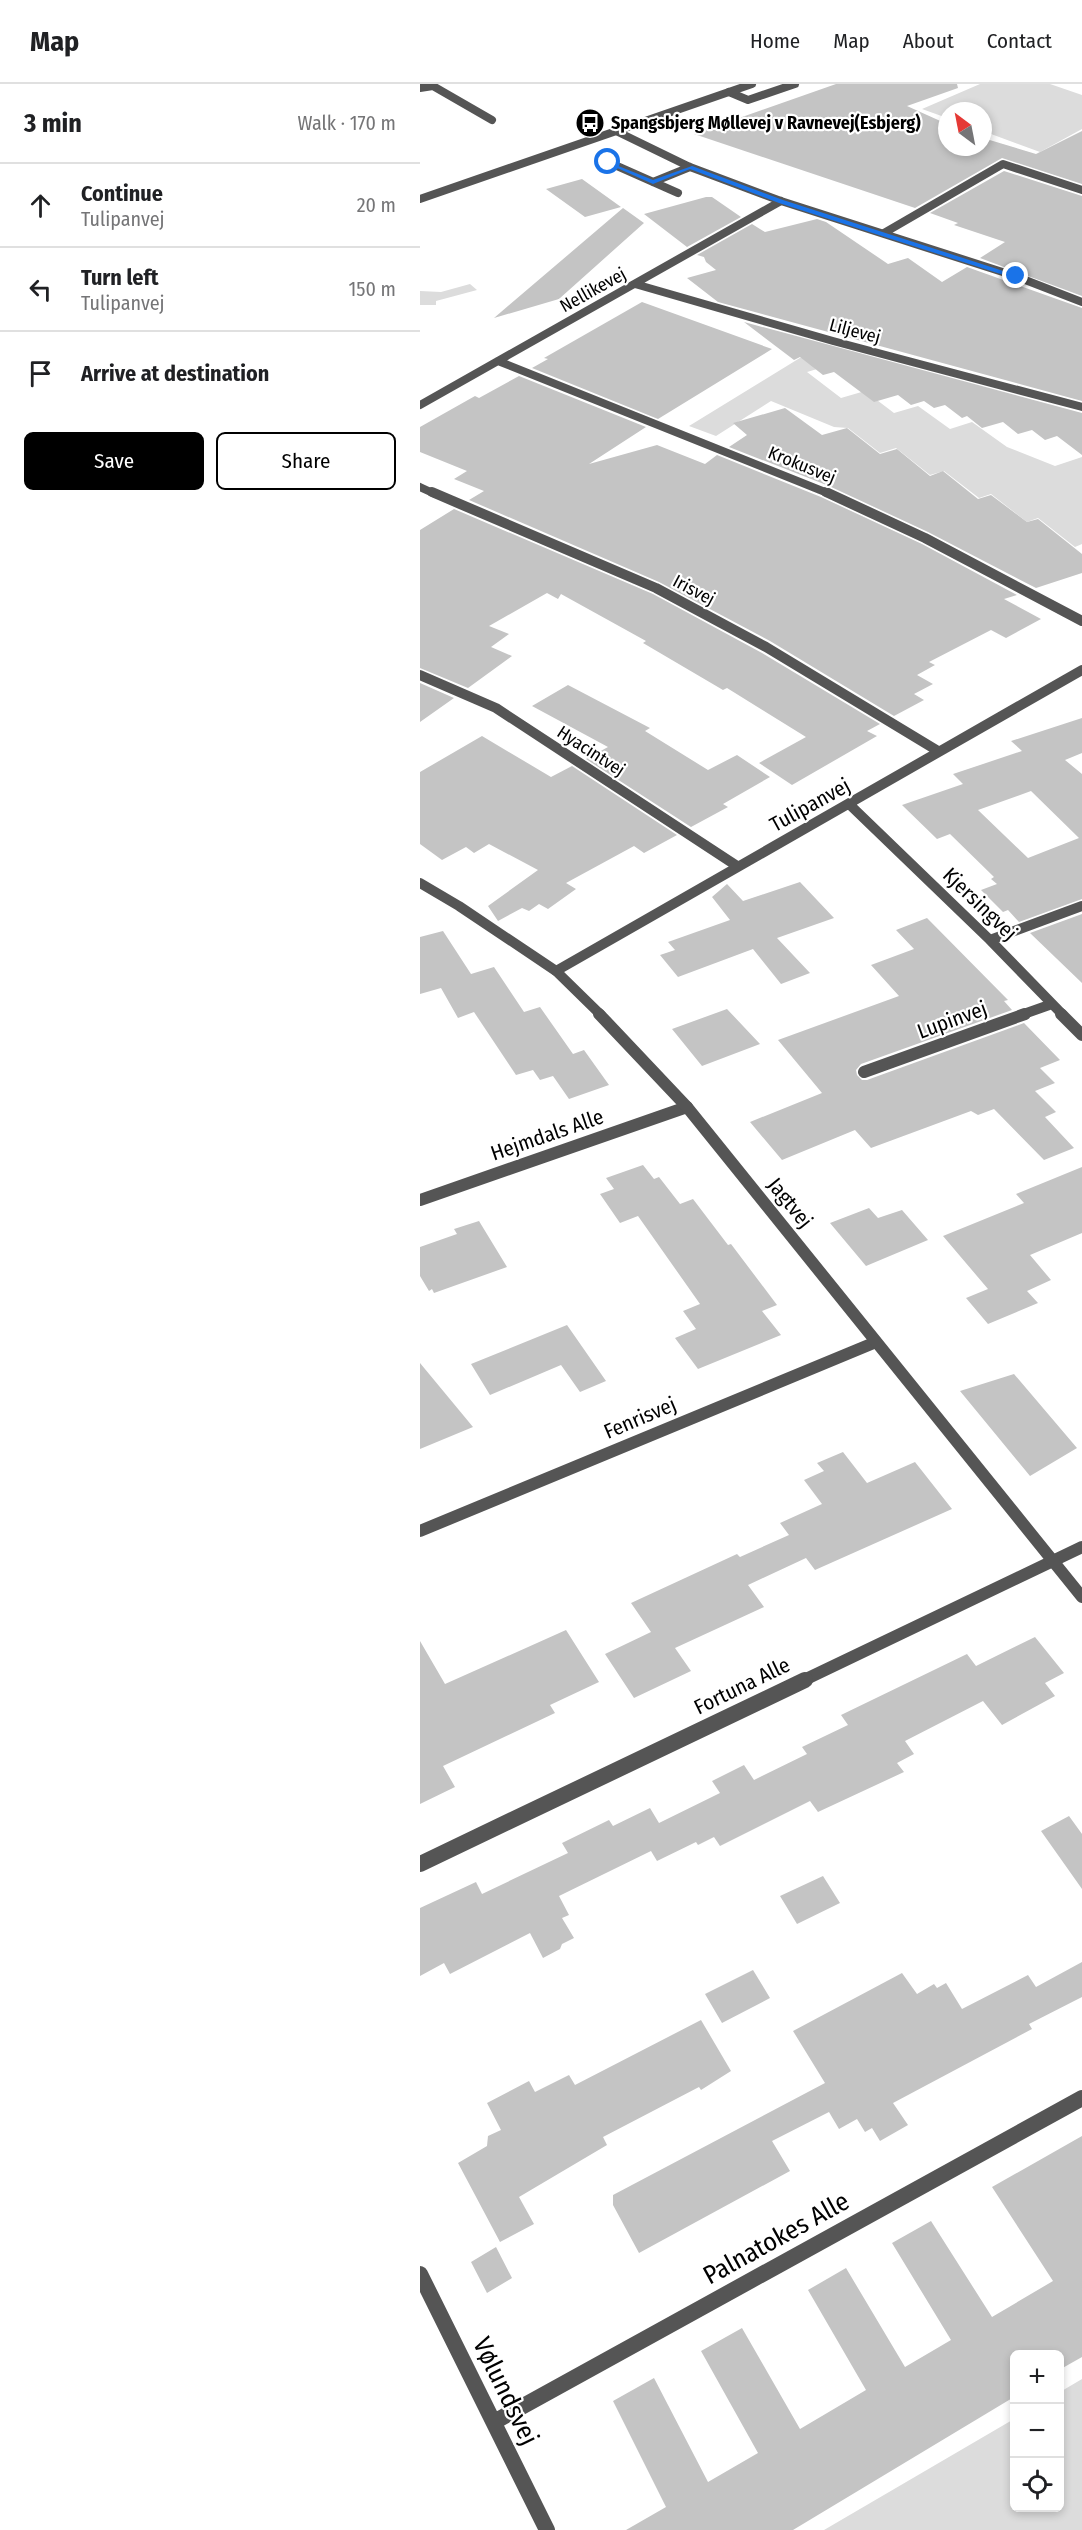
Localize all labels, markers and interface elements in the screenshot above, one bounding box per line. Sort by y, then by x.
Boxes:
text: Map [30,25,79,58]
text: Home [750,28,800,54]
text: Map [833,28,870,54]
text: About [903,28,954,54]
text: Contact [987,28,1052,54]
north arrow [938,102,992,156]
bus stop icon: Spangsbjerg Møllevej v Ravnevej(Esbjerg) [574,107,606,139]
text: 3 min [24,108,82,139]
text: Walk · 170 m [298,111,396,135]
place label: Spangsbjerg Møllevej v Ravnevej(Esbjerg) [611,112,921,134]
route start [594,148,620,174]
text: Continue [81,180,163,207]
icon: ahead [24,189,57,222]
text: 20 m [357,193,396,217]
text: Tulipanvej [81,207,165,231]
route end [1002,262,1028,288]
street label: Nellikevej [556,263,630,317]
text: Turn left [81,264,159,291]
icon: left [24,273,57,306]
text: 150 m [349,277,396,301]
text: Tulipanvej [81,291,165,315]
street label: Liljevej [827,314,883,348]
icon: arrive [24,357,57,390]
text: Arrive at destination [81,360,269,387]
button: Save [24,432,204,490]
button: Share [216,432,396,490]
street label: Krokusvej [765,441,839,489]
street label: Irisvej [669,570,719,610]
street label: Hyacintvej [553,721,629,781]
street label: Tulipanvej [765,772,855,838]
street label: Kjersingvej [937,862,1023,946]
street label: Lupinvej [914,995,990,1045]
street label: Hejmdals Alle [487,1104,607,1166]
street label: Jagtvej [762,1173,818,1233]
street label: Fenrisvej [600,1391,680,1445]
street label: Fortuna Alle [690,1652,794,1720]
street label: Palnatokes Alle [698,2186,855,2291]
street label: Vølundsvej [466,2332,545,2450]
map controls [1010,2350,1064,2512]
button: + [1010,2350,1064,2404]
button: − [1010,2404,1064,2458]
button: locate [1010,2458,1064,2512]

